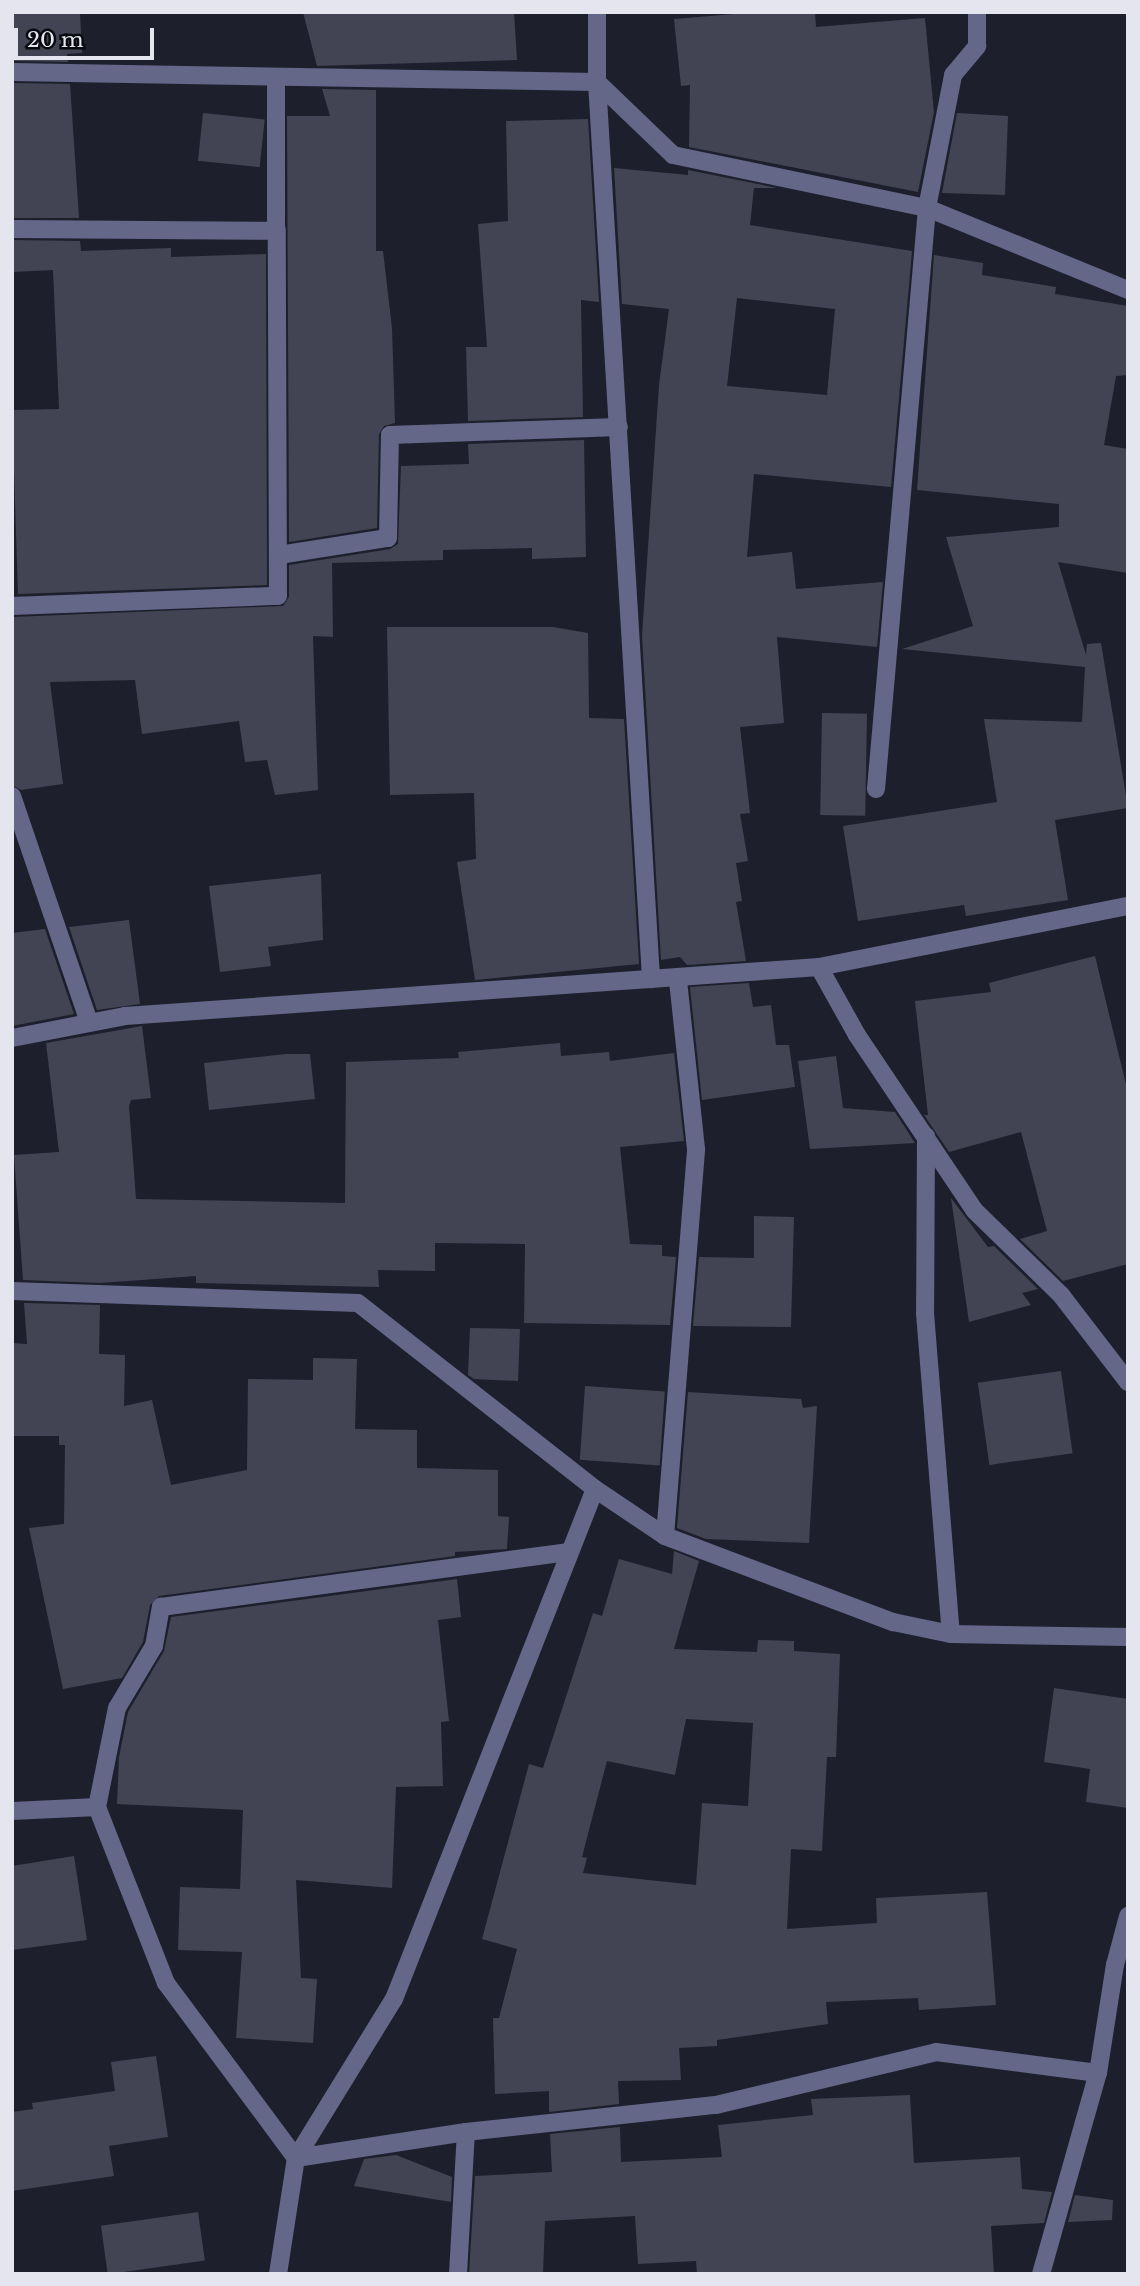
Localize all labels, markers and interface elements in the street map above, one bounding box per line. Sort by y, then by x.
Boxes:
scale bar [18,14,158,58]
text: 20 m [27,27,84,53]

